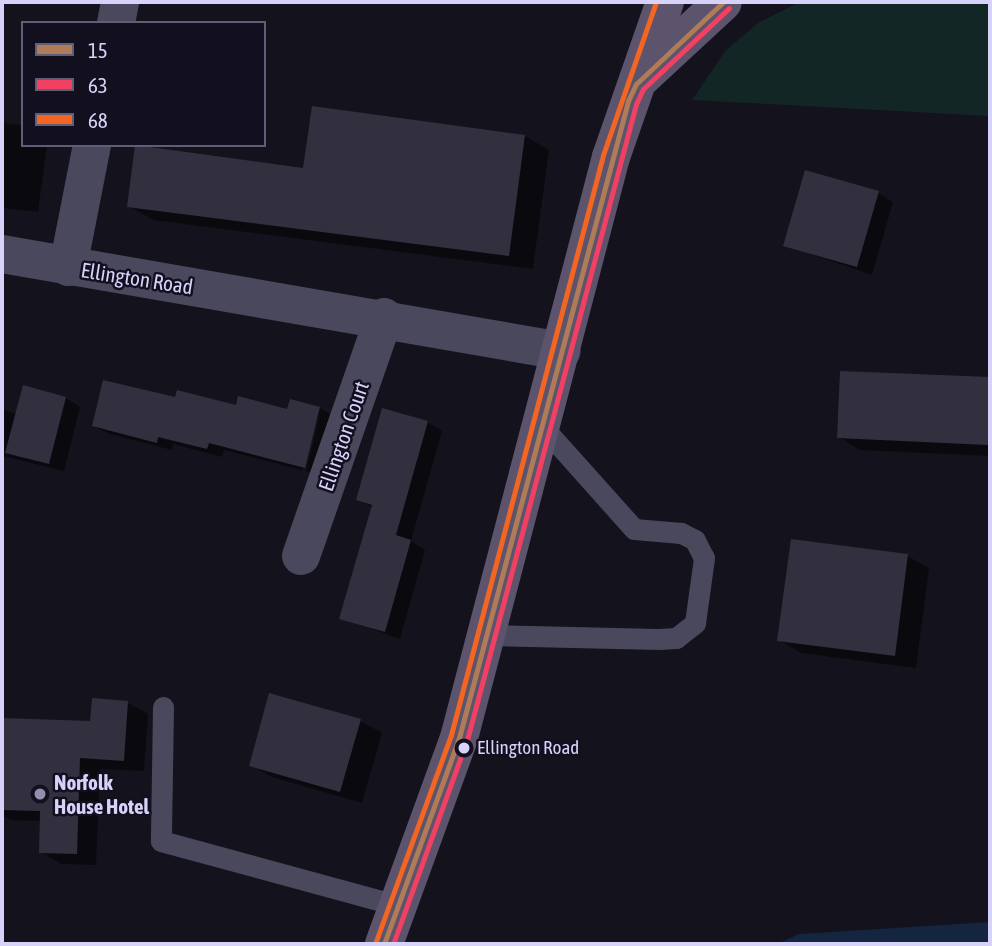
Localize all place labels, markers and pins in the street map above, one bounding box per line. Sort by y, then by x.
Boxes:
place label: Ellington Road [477,737,579,759]
marker: Ellington Road [457,741,471,755]
place label: Norfolk House Hotel [54,769,149,819]
marker: Norfolk House Hotel [32,786,48,802]

